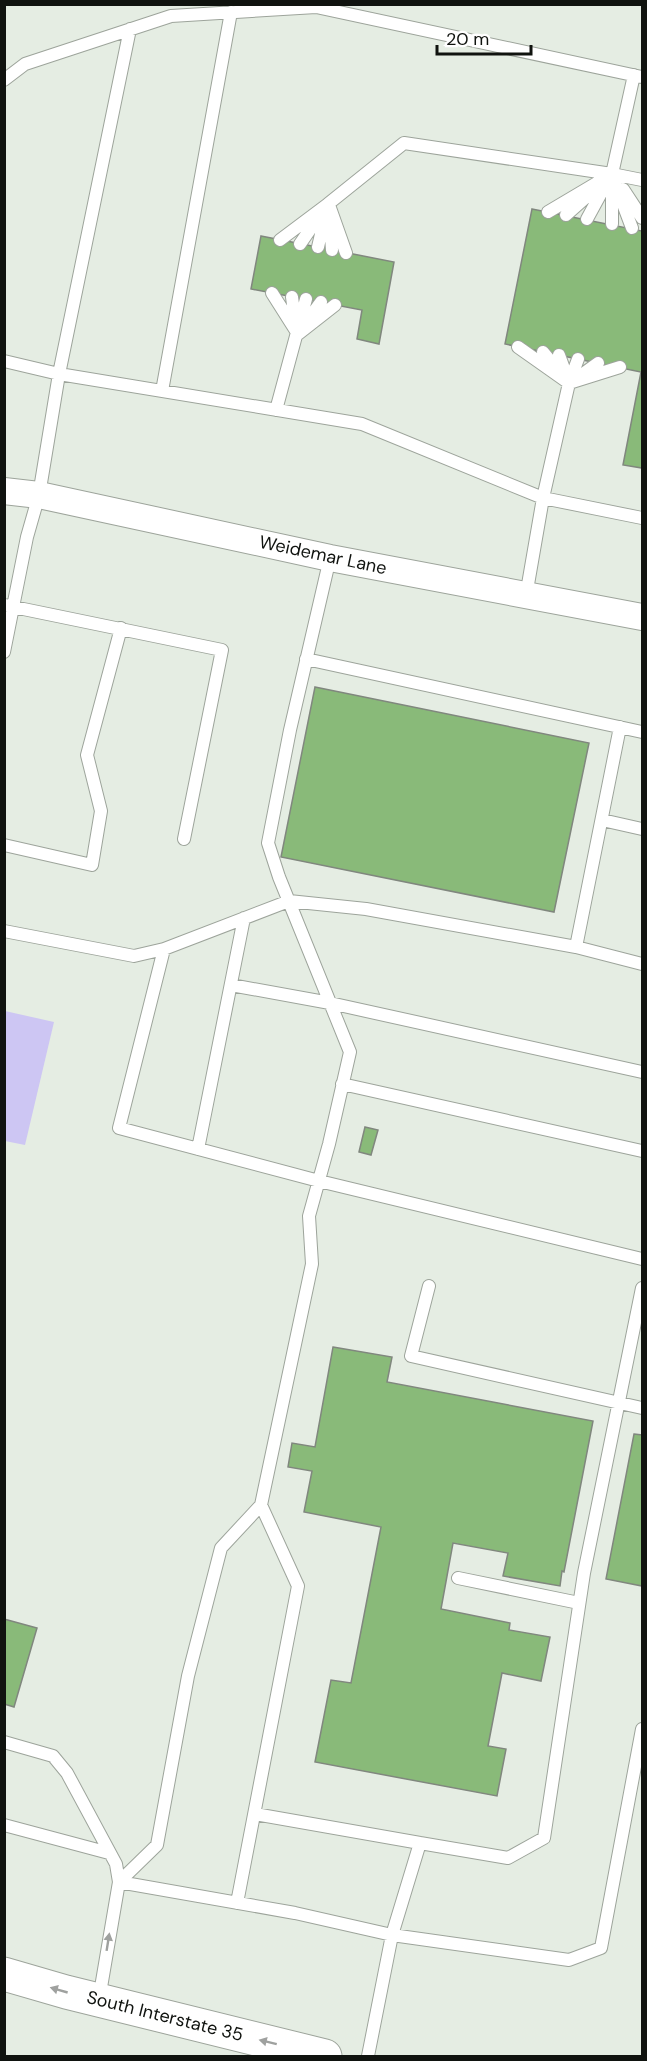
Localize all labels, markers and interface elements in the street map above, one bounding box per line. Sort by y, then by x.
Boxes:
scale bar [437,18,532,56]
text: 20 m [446,27,489,51]
street label: Weidemar Lane [257,530,389,580]
one-way arrow [104,1932,113,1951]
one-way arrow [50,1985,68,1994]
street label: South Interstate 35 [84,1985,246,2047]
one-way arrow [259,2037,278,2047]

